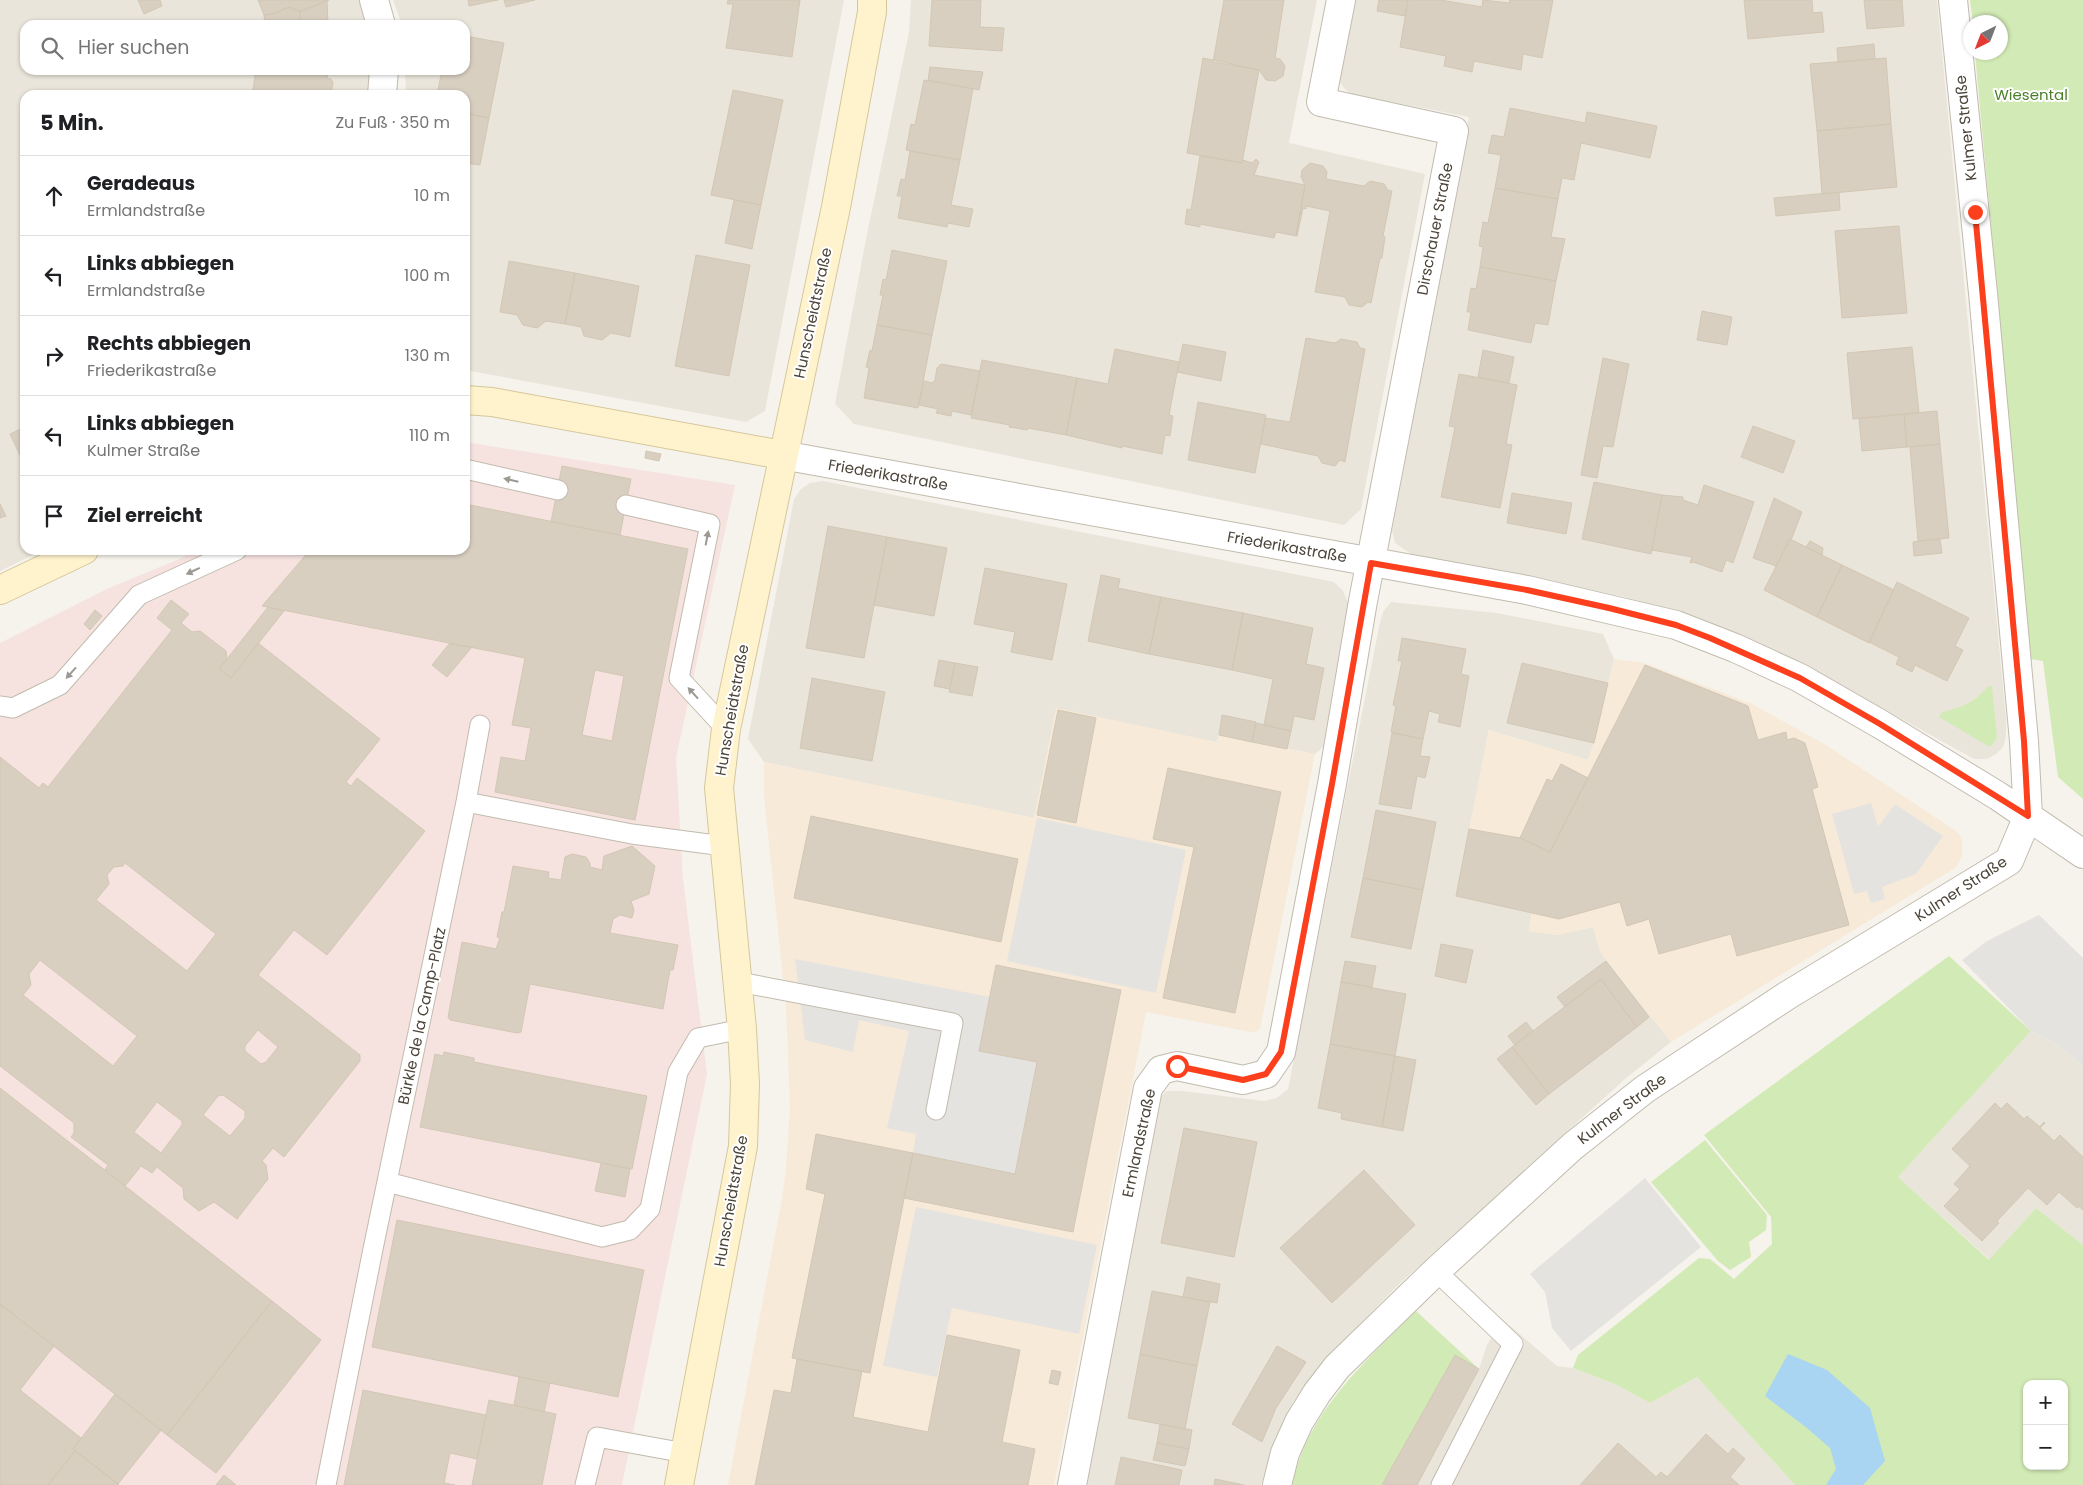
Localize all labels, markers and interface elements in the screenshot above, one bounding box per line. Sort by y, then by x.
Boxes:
north arrow [1963,15,2008,60]
search box [20,20,470,75]
icon: search [38,34,66,62]
text: Hier suchen [78,34,189,61]
street label: Kulmer Straße [1950,74,1981,182]
park label: Wiesental [1994,84,2068,105]
text: 5 Min. [40,108,104,137]
text: Zu Fuß · 350 m [335,111,450,134]
street label: Dirschauer Straße [1411,161,1458,297]
text: Geradeaus [87,170,195,197]
icon: ahead [40,182,68,210]
text: 10 m [414,184,450,207]
text: Ermlandstraße [87,199,205,222]
route end [1964,201,1987,224]
street label: Hunscheidtstraße [788,246,837,380]
text: Links abbiegen [87,250,234,277]
icon: left [40,262,68,290]
text: 100 m [404,264,450,287]
text: Ermlandstraße [87,279,205,302]
text: Rechts abbiegen [87,330,251,357]
icon: right [40,342,68,370]
text: 130 m [405,344,450,367]
text: Friederikastraße [87,359,216,382]
text: Links abbiegen [87,410,234,437]
icon: left [40,422,68,450]
text: 110 m [409,424,450,447]
text: Kulmer Straße [87,439,200,462]
street label: Friederikastraße [827,454,950,495]
one-way arrow [503,475,519,483]
icon: arrive [40,502,68,530]
text: Ziel erreicht [87,502,203,529]
street label: Friederikastraße [1226,526,1349,567]
one-way arrow [703,530,711,546]
one-way arrow [186,567,200,575]
street label: Hunscheidtstraße [710,642,753,777]
one-way arrow [65,666,77,678]
one-way arrow [687,687,699,699]
street label: Kulmer Straße [1910,851,2011,926]
street label: Bürkle de la Camp-Platz [392,925,451,1106]
route start [1166,1055,1189,1078]
street label: Kulmer Straße [1573,1068,1670,1149]
street label: Ermlandstraße [1117,1086,1160,1199]
street label: Hunscheidtstraße [709,1133,752,1268]
map controls [2023,1380,2068,1470]
button: + [2023,1380,2068,1425]
button: − [2023,1425,2068,1470]

